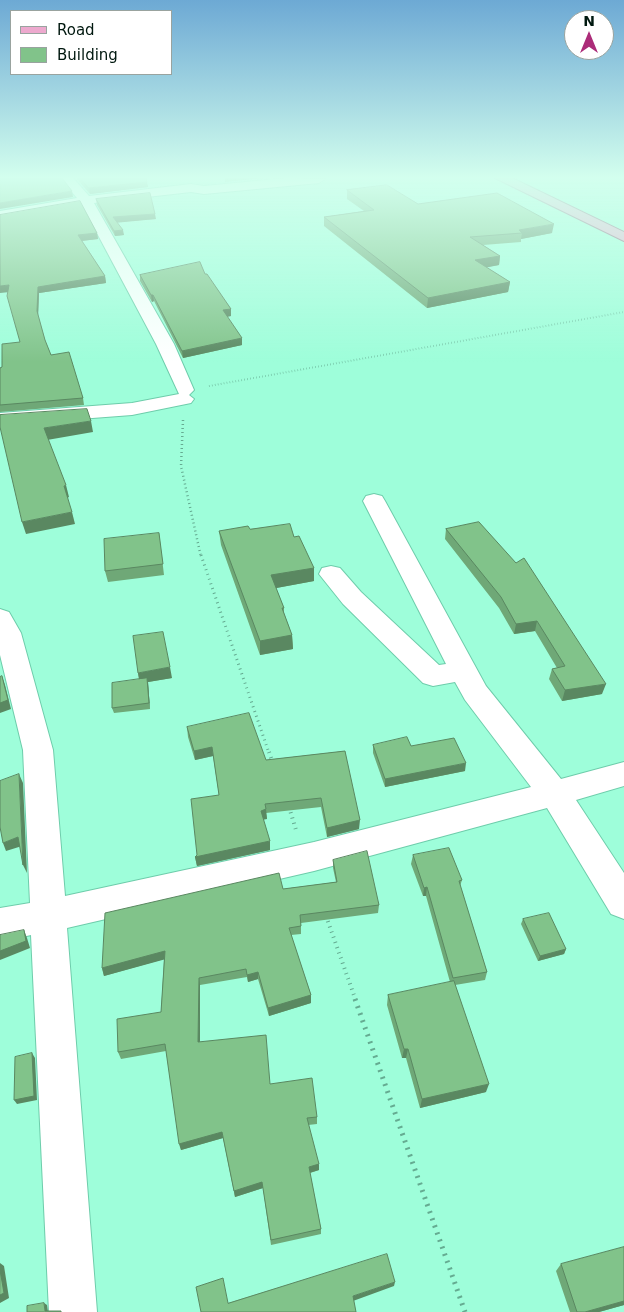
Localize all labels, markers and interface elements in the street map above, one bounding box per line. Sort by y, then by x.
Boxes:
legend [10,10,172,75]
north arrow [564,10,614,60]
text: N [583,13,595,29]
text: Road [57,21,95,39]
text: Building [57,46,118,64]

